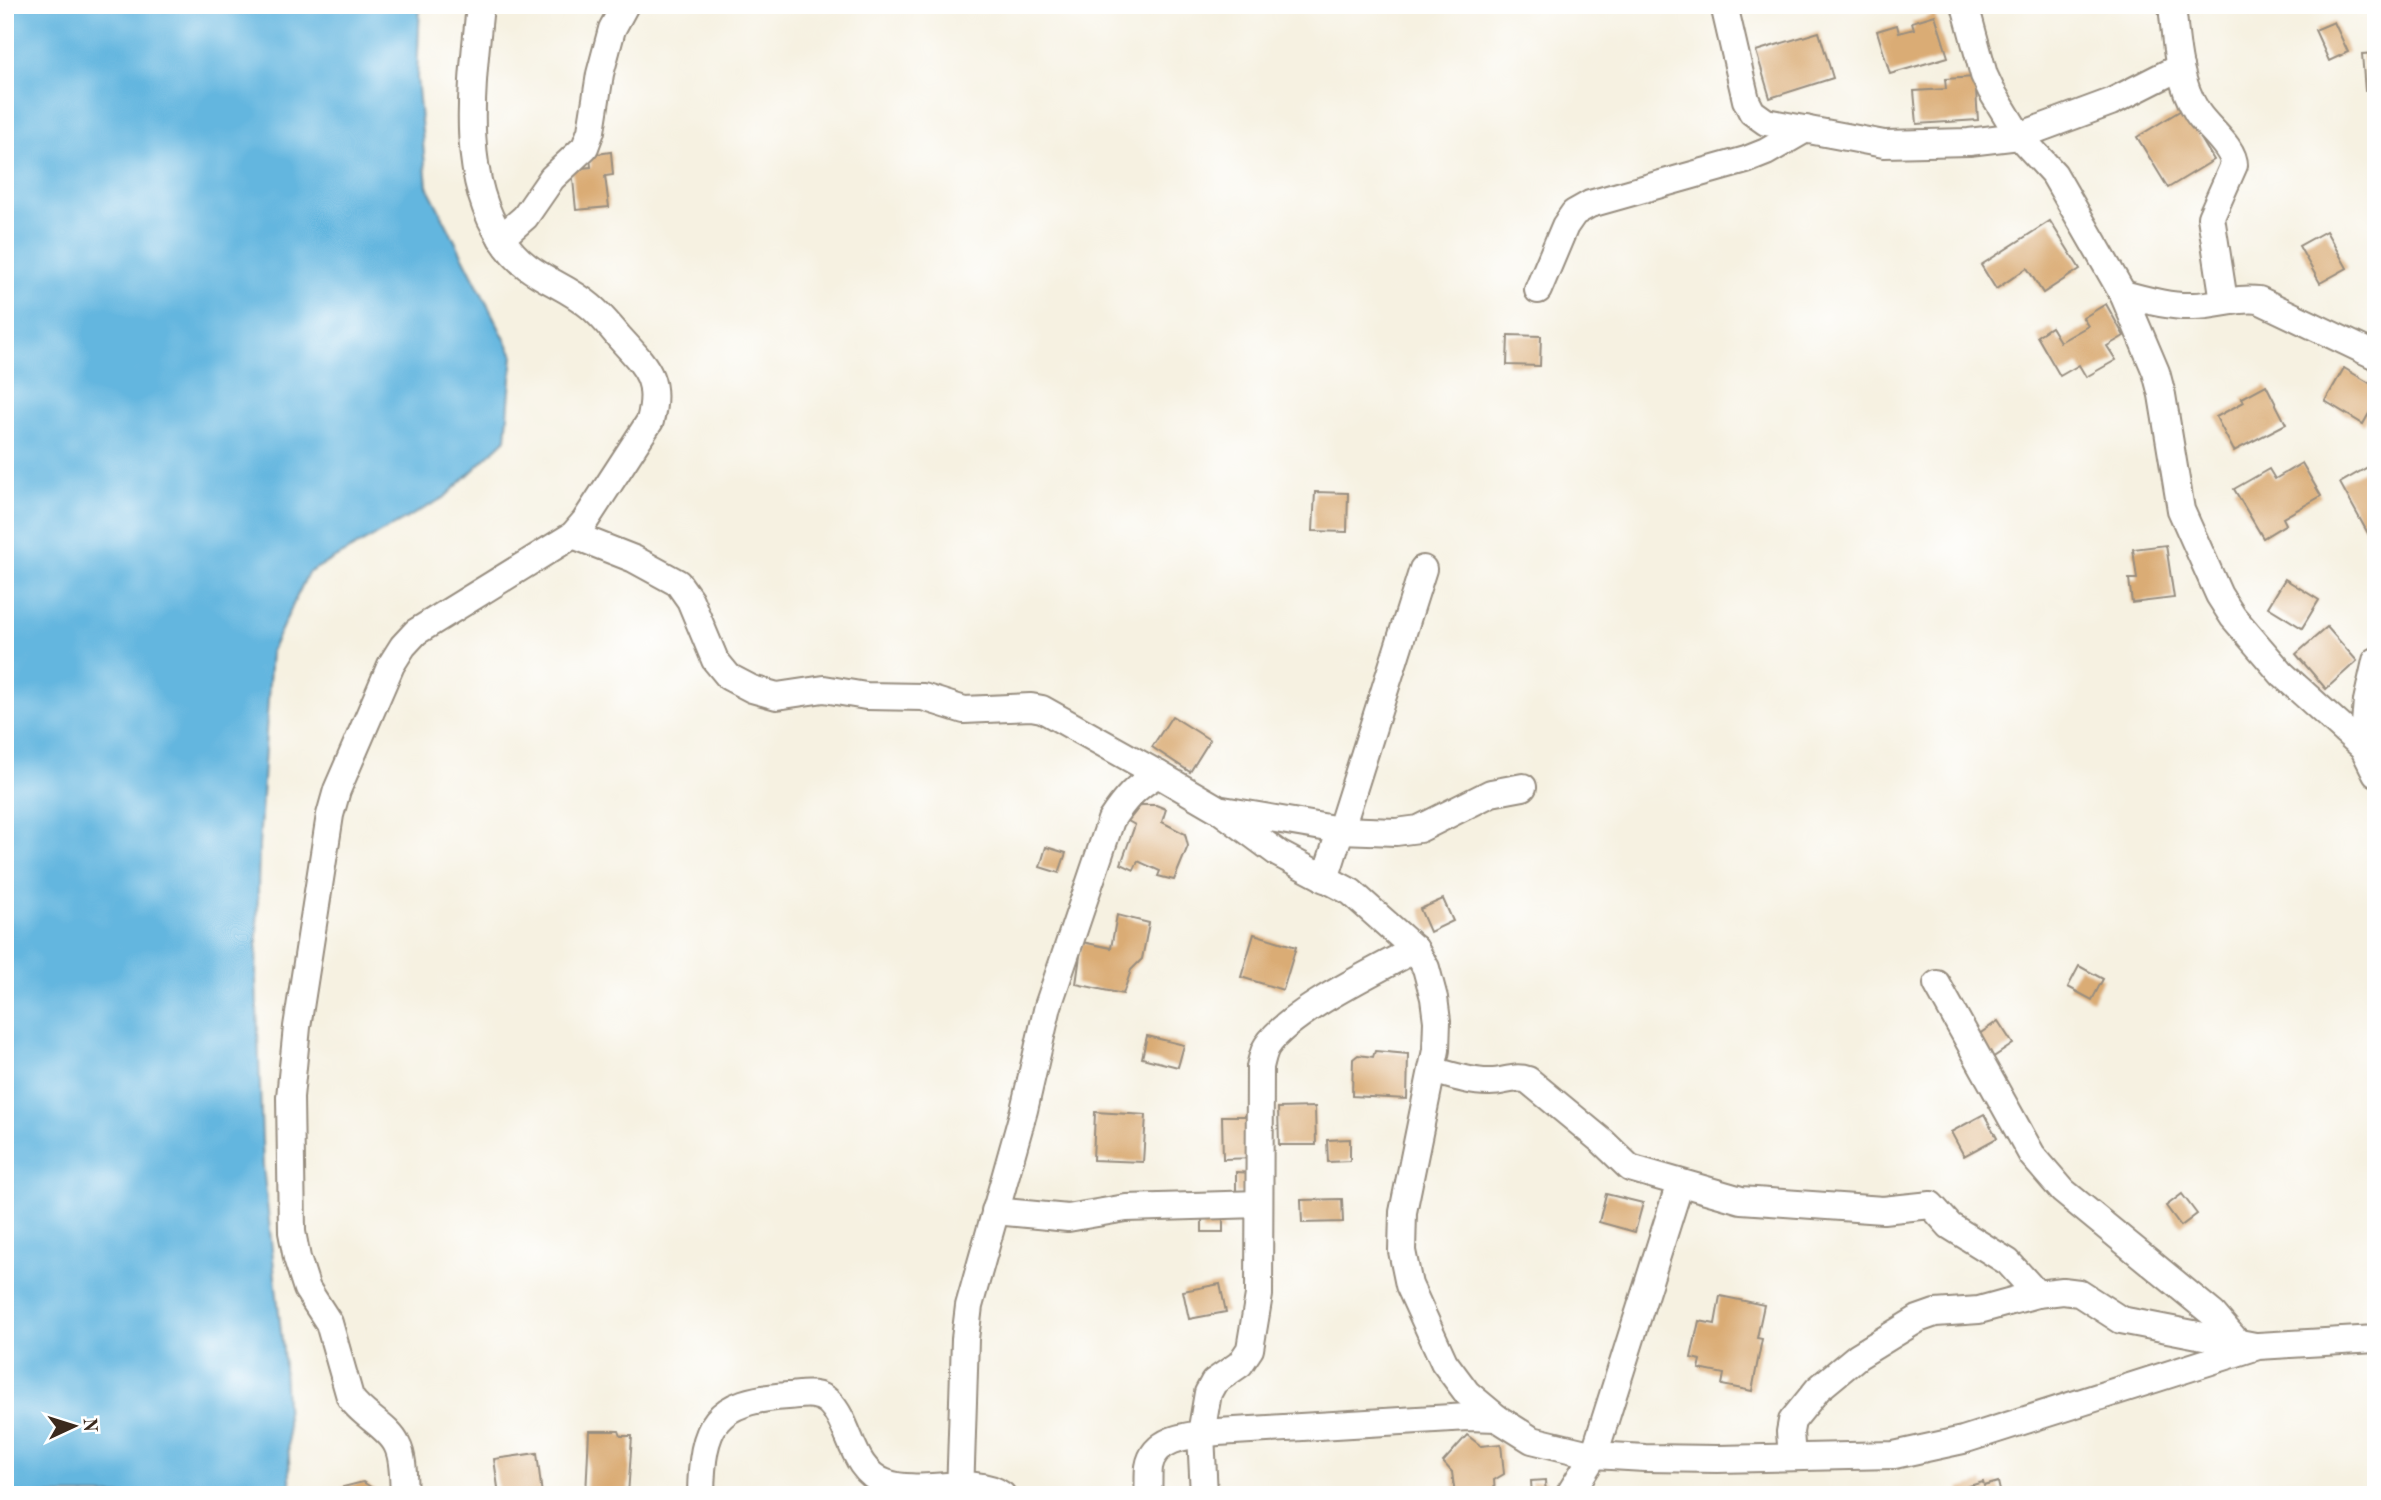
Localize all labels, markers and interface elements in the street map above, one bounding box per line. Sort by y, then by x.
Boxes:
north arrow [38,1392,108,1462]
text: N [78,1417,98,1433]

